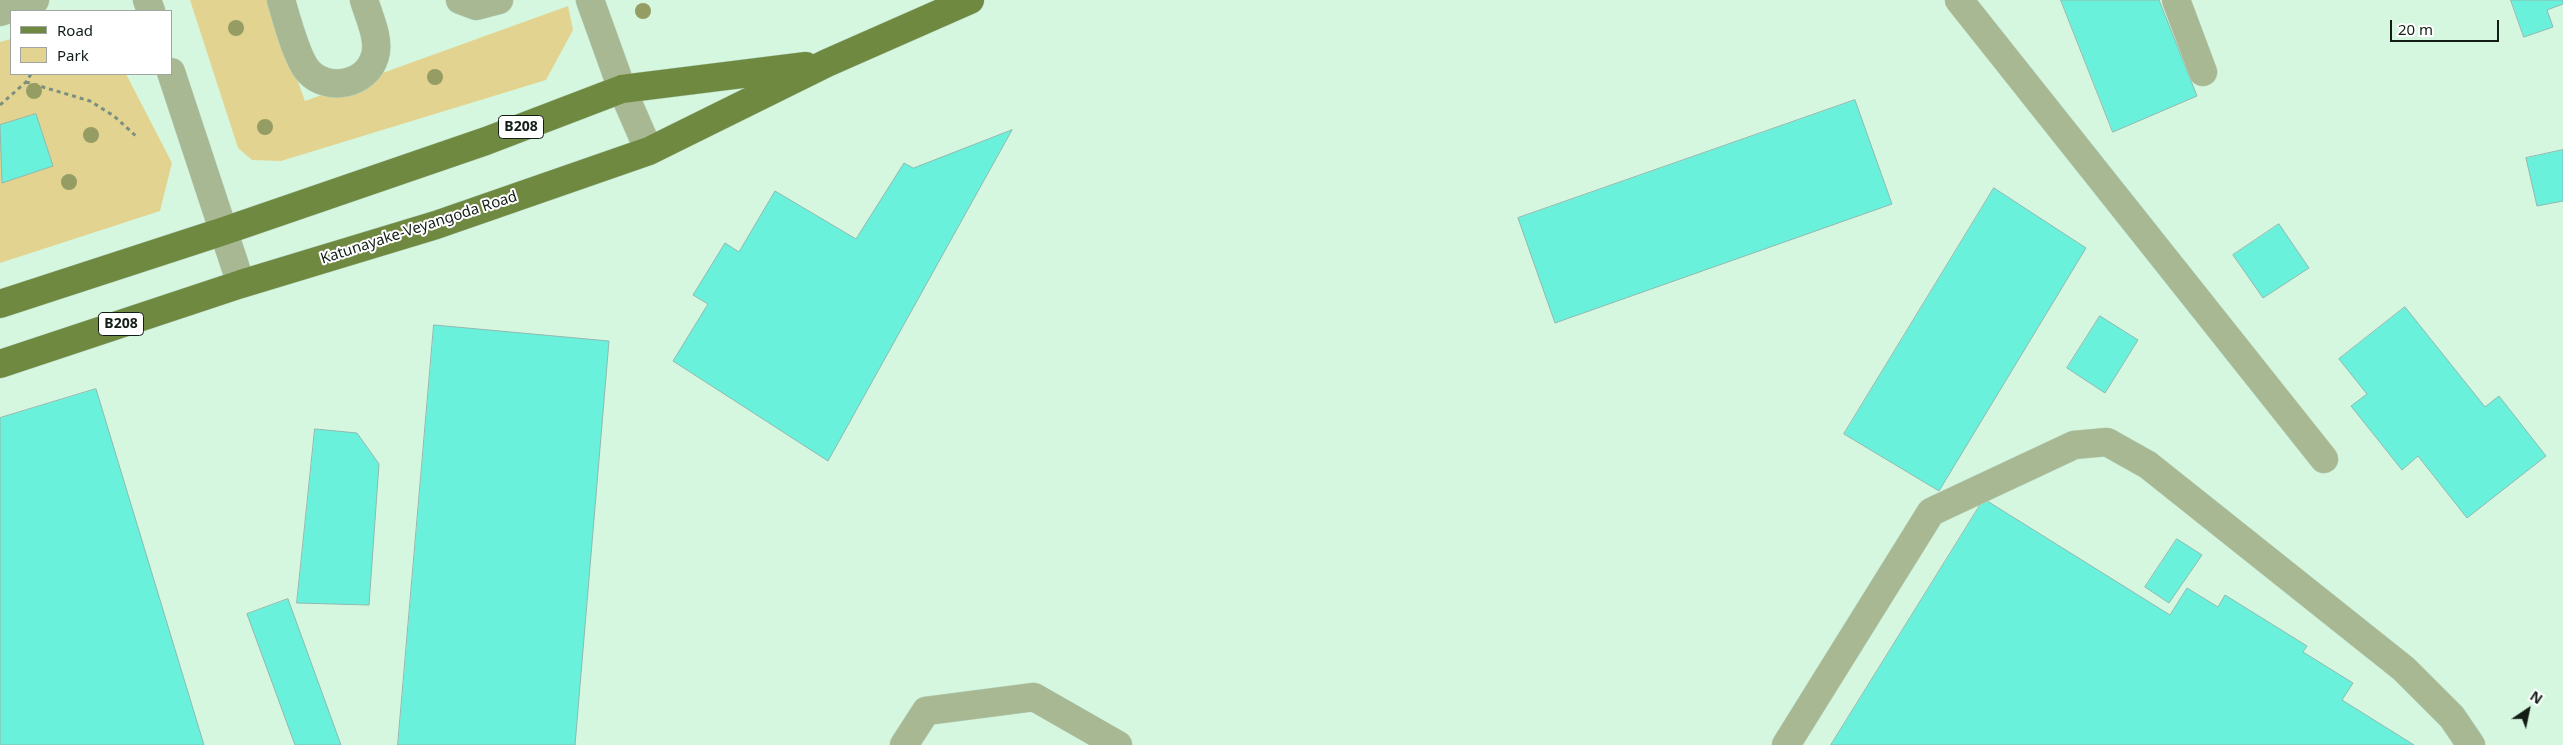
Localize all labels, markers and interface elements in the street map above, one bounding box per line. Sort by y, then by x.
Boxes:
legend [10,10,172,75]
scale bar [2393,10,2502,42]
text: 20 m [2398,19,2433,39]
text: Road [57,20,93,40]
text: Park [57,45,89,65]
road number: B208 [498,115,544,138]
street label: Katunayake-Veyangoda Road [318,188,520,268]
road number: B208 [98,312,144,336]
north arrow [2503,685,2553,735]
text: N [2527,686,2547,708]

